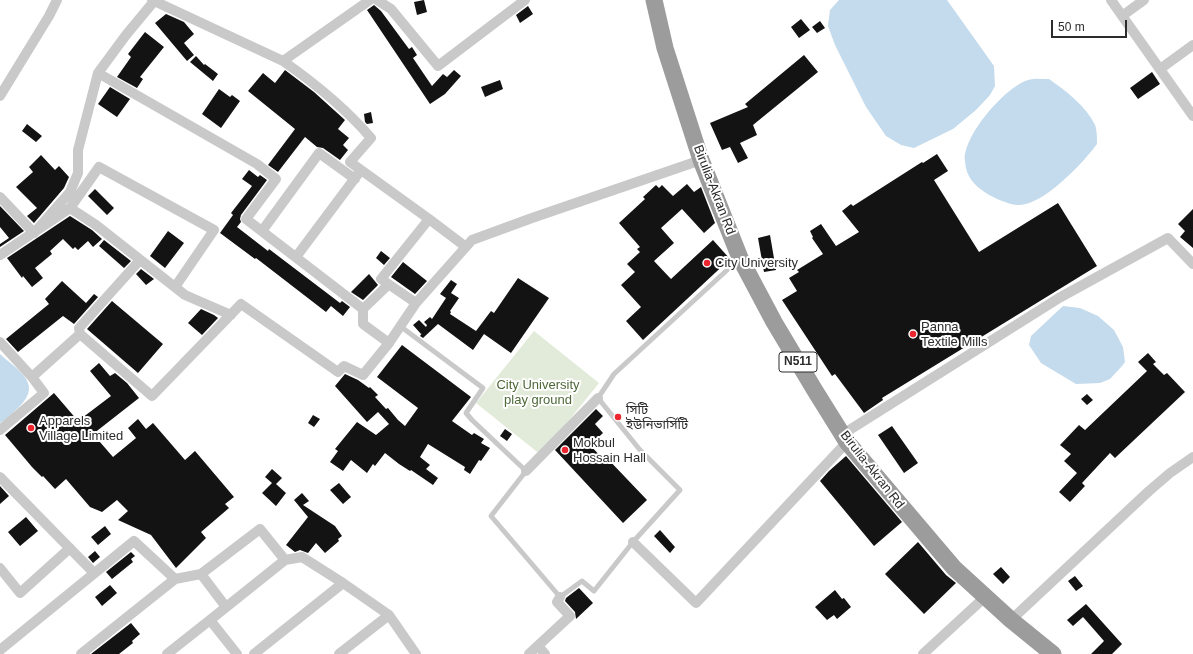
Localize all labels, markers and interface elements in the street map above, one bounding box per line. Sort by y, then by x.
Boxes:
scale bar [1053,12,1129,38]
text: 50 m [1058,20,1085,34]
street label: Birulia-Akran Rd [690,143,738,237]
place label: City University [715,255,798,271]
marker: City University [702,258,712,268]
place label: Panna Textile Mills [921,319,987,350]
marker: Panna Textile Mills [908,329,918,339]
road number: N511 [779,352,817,372]
park label: City University play ground [496,377,580,408]
place label: সিটি ইউনিভার্সিটি [626,402,688,433]
marker: সিটি ইউনিভার্সিটি [613,412,623,422]
place label: Apparels Village Limited [39,413,123,444]
marker: Apparels Village Limited [26,423,36,433]
street label: Birulia-Akran Rd [837,428,907,512]
place label: Mokbul Hossain Hall [573,435,646,466]
marker: Mokbul Hossain Hall [560,445,570,455]

